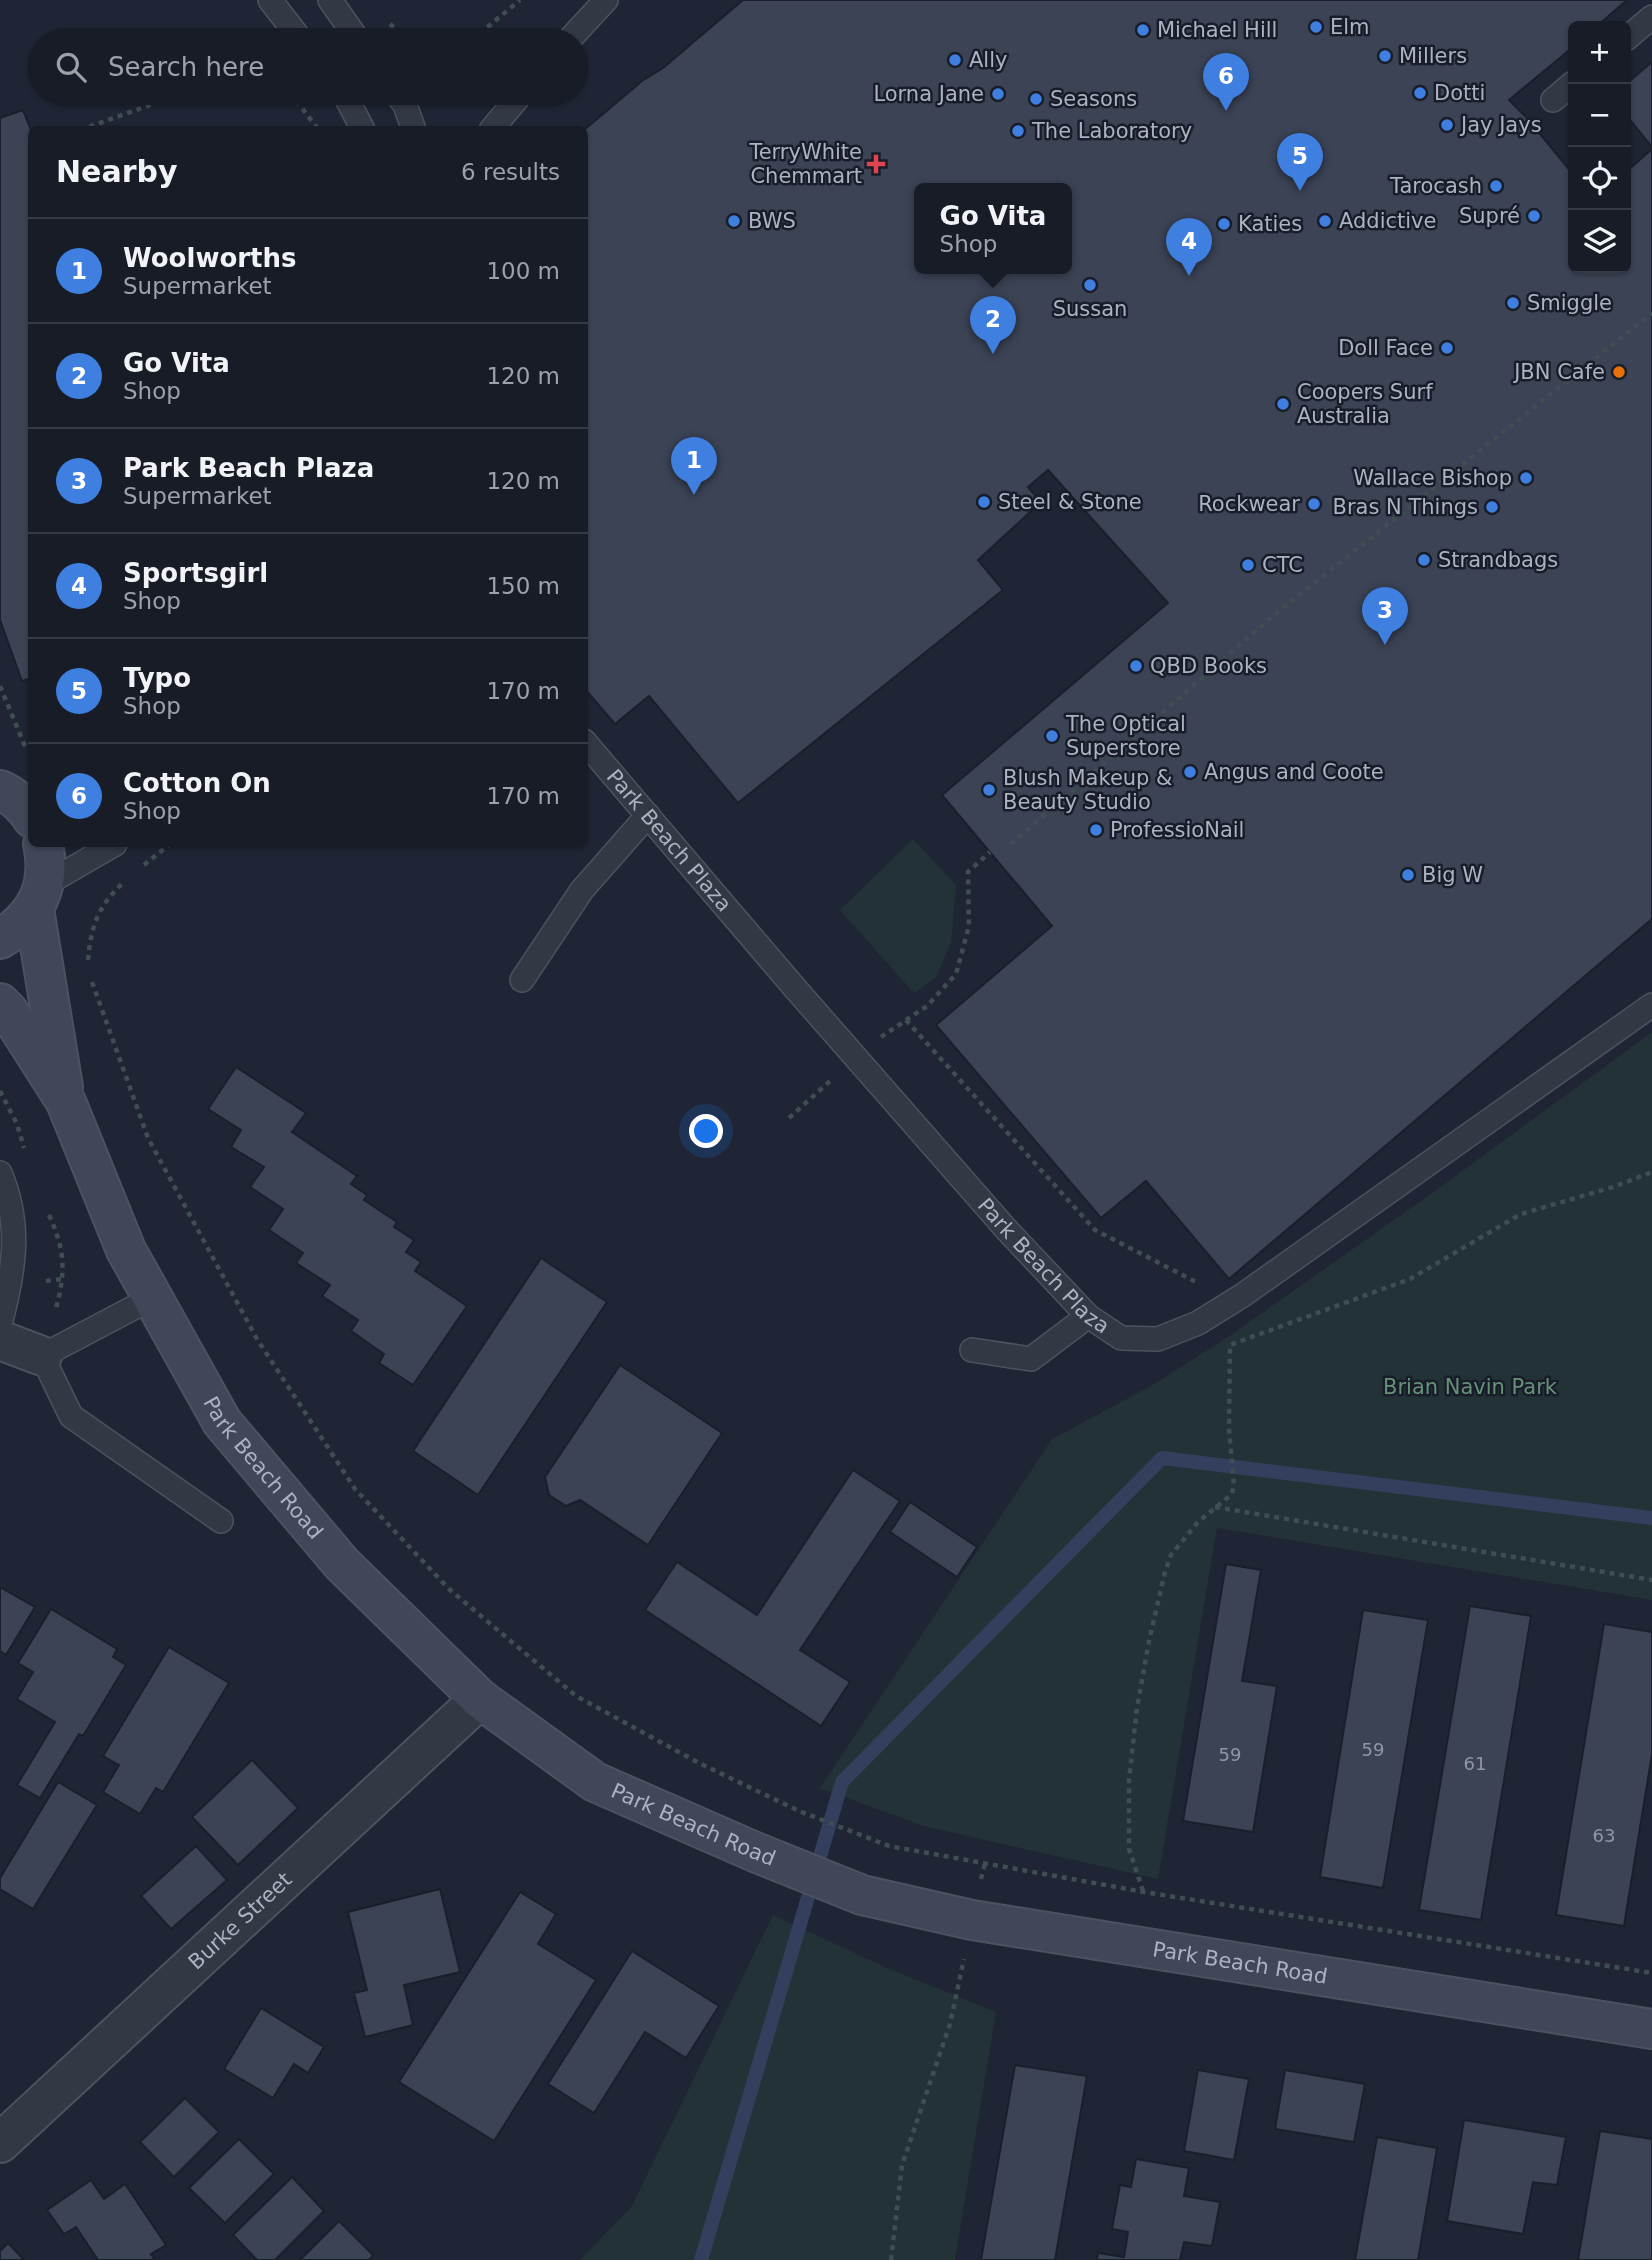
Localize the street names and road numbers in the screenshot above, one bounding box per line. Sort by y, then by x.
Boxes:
street label: Park Beach Plaza [602,765,736,917]
street label: Park Beach Plaza [973,1193,1114,1339]
street label: Park Beach Road [198,1392,328,1544]
street label: Park Beach Road [608,1779,779,1871]
street label: Burke Street [184,1868,296,1974]
street label: Park Beach Road [1151,1937,1329,1989]

